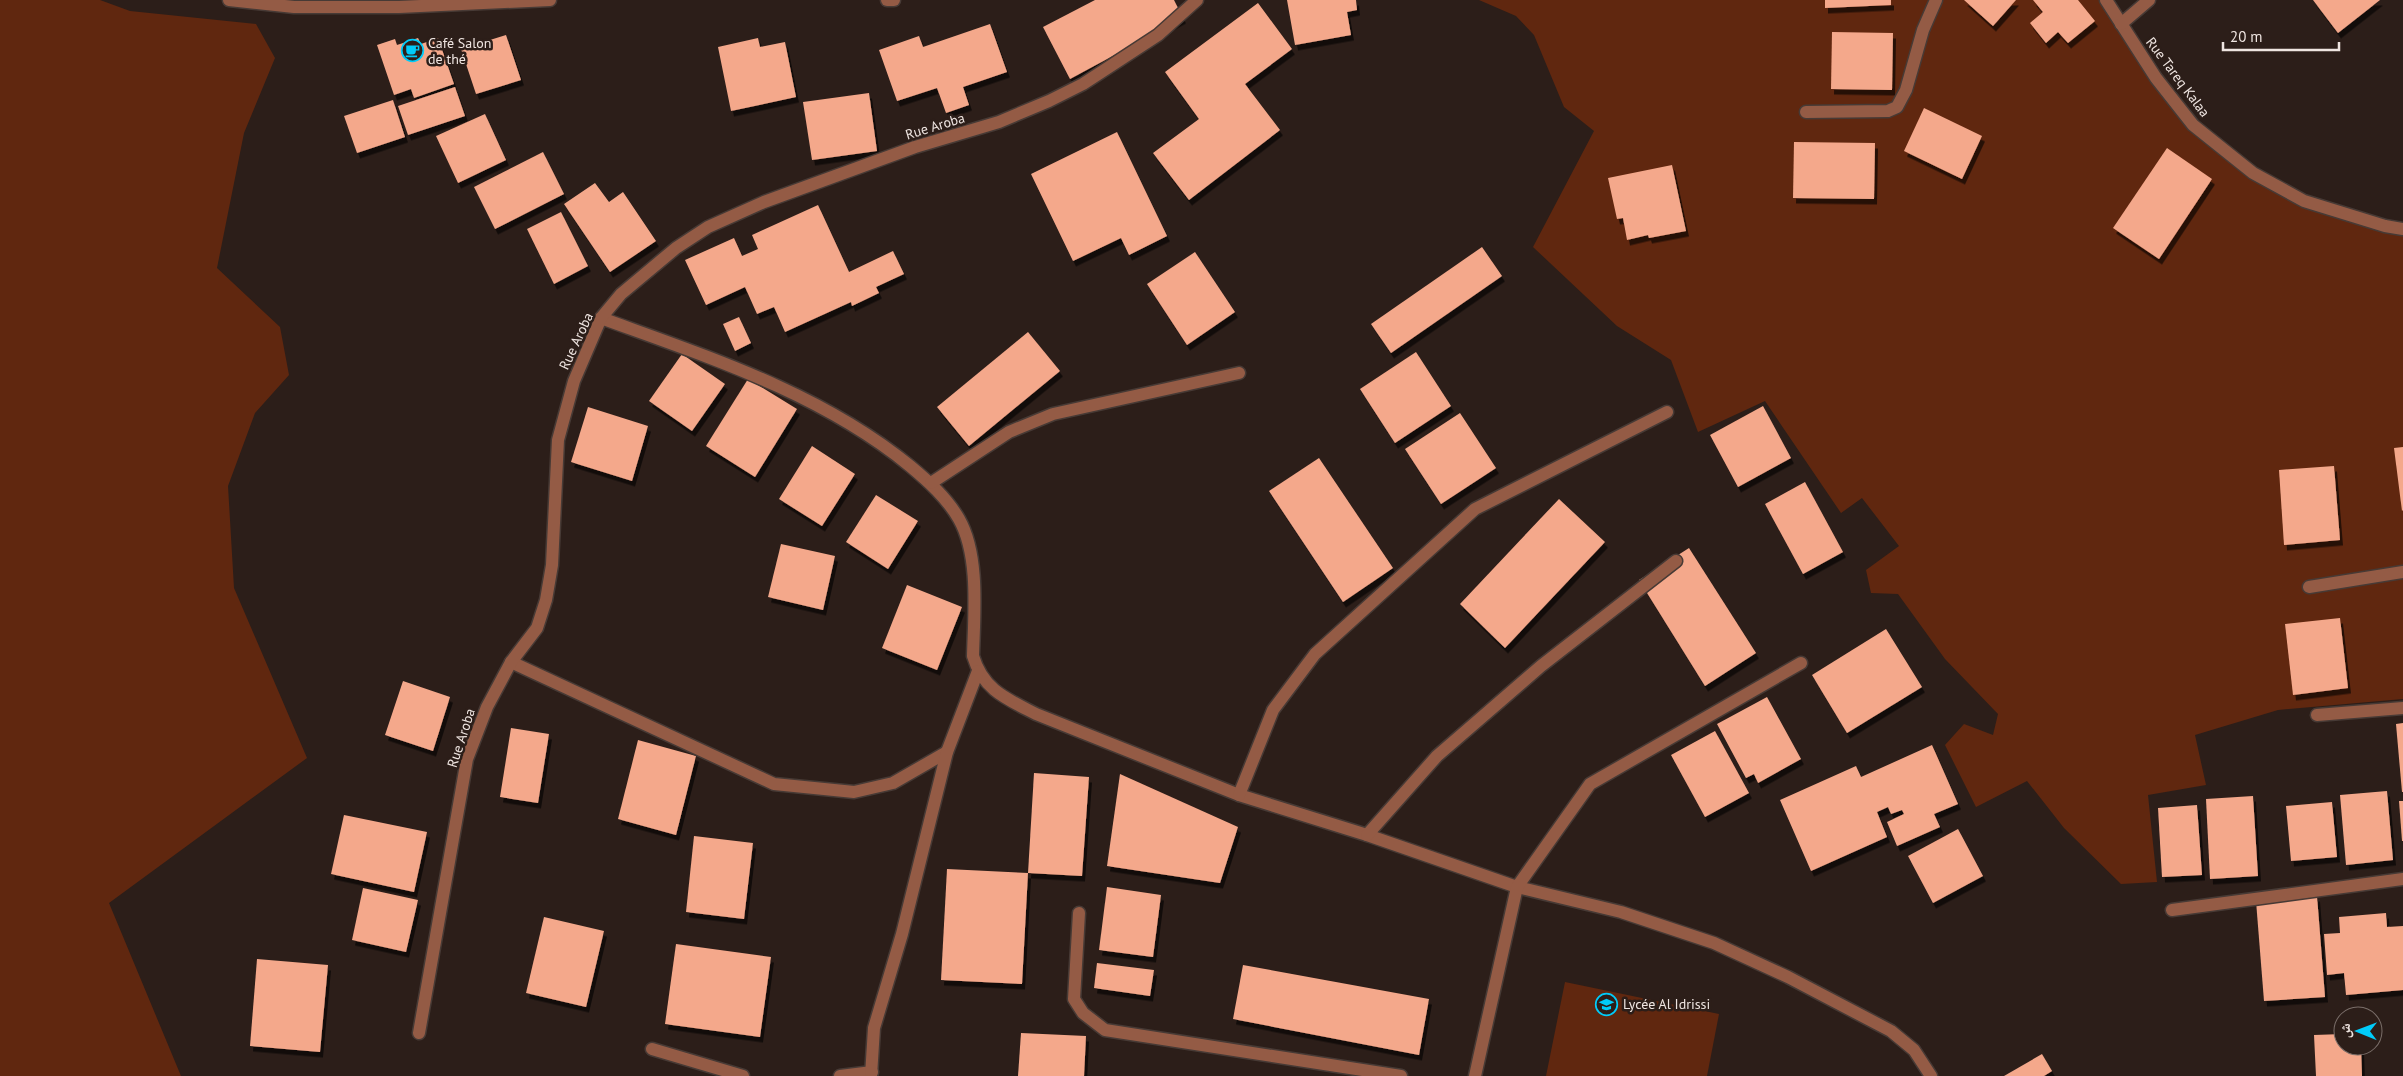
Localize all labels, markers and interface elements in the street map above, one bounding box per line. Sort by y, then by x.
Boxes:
scale bar [2223,20,2339,52]
text: 20 m [2230,27,2263,46]
street label: Rue Tareq Kalaa [2142,33,2214,121]
place label: Café Salon de thé [428,34,492,68]
cafe icon: Café Salon de thé [400,39,424,63]
street label: Rue Aroba [903,108,967,144]
street label: Rue Aroba [555,309,597,372]
street label: Rue Aroba [443,706,479,770]
school or university icon: Lycée Al Idrissi [1595,992,1619,1016]
place label: Lycée Al Idrissi [1623,995,1710,1013]
north arrow [2333,1006,2383,1056]
text: ش [2336,1023,2354,1038]

